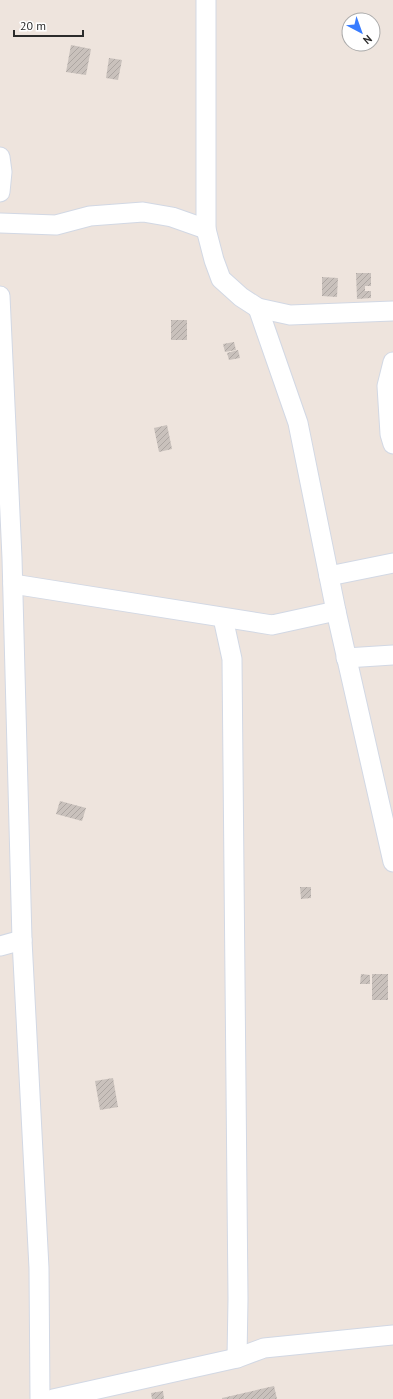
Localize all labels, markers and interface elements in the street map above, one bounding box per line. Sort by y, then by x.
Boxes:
scale bar [14,12,83,38]
north arrow [341,12,381,52]
text: 20 m [20,18,46,33]
text: N [360,32,375,47]

